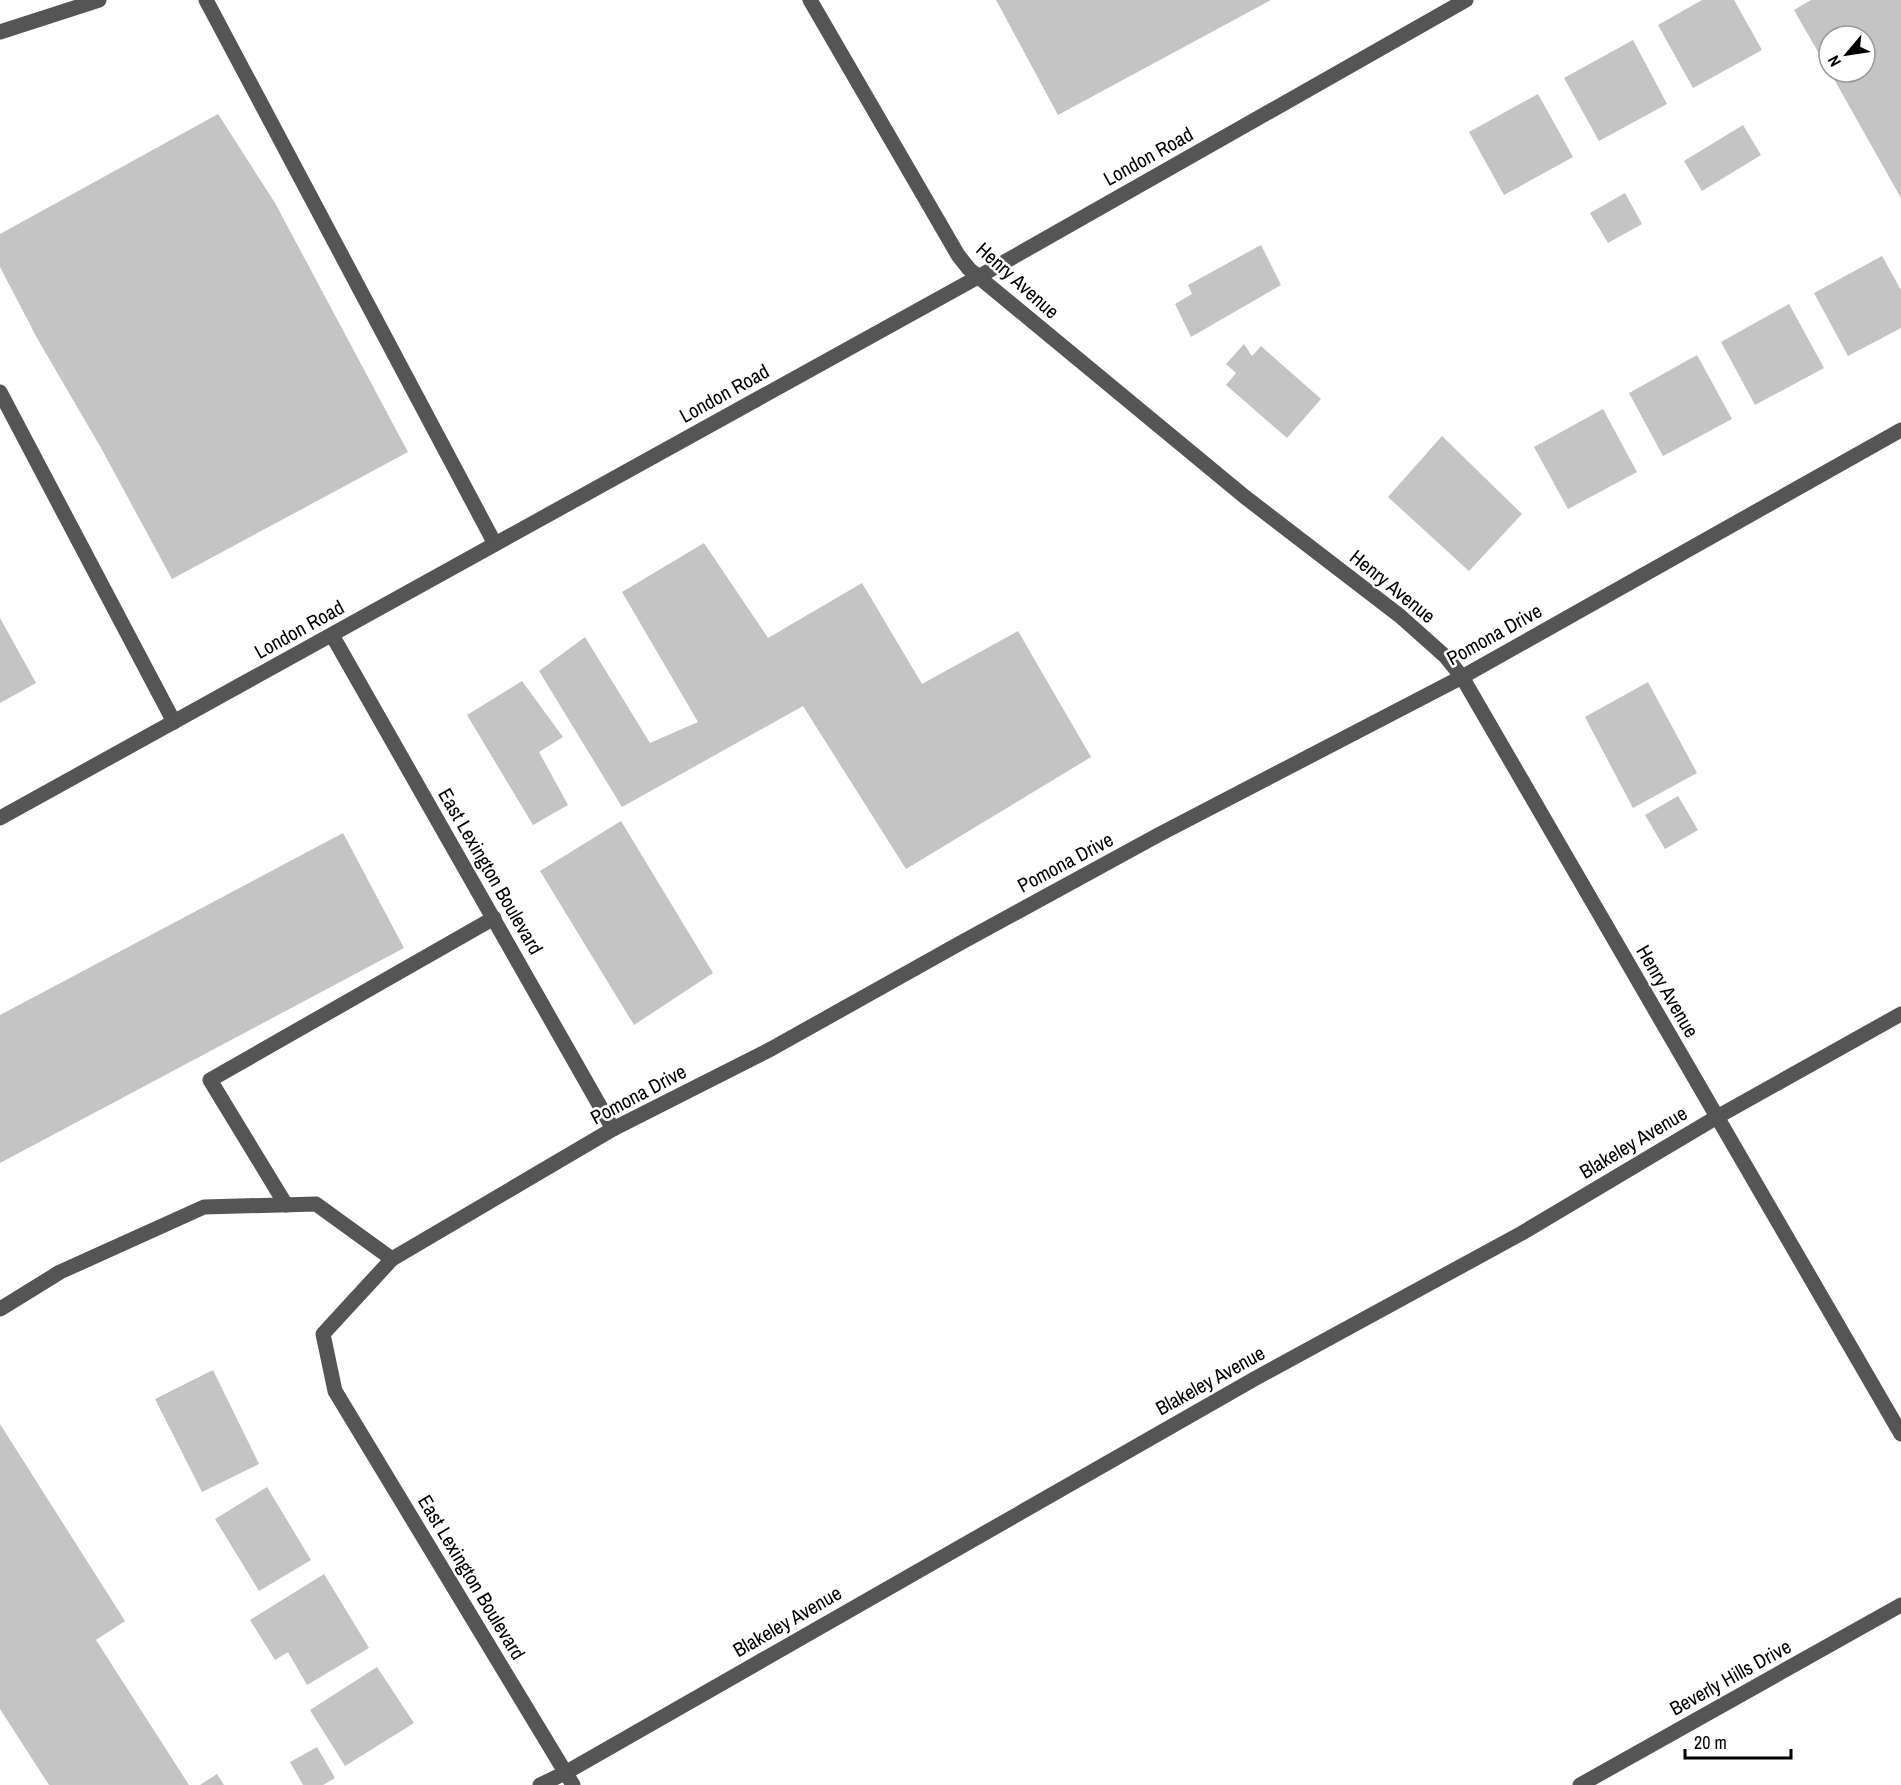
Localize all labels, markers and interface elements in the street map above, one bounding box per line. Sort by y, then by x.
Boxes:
north arrow [1817,24,1877,84]
text: N [1822,52,1846,71]
street label: London Road [1098,120,1198,192]
street label: Henry Avenue [971,236,1065,324]
street label: London Road [674,357,774,429]
street label: Henry Avenue [1345,543,1441,629]
street label: London Road [249,593,349,665]
street label: Pomona Drive [1442,597,1546,671]
street label: East Lexington Boulevard [432,783,550,959]
street label: Pomona Drive [1012,825,1118,899]
street label: Henry Avenue [1631,940,1705,1042]
street label: Pomona Drive [585,1057,691,1131]
street label: Blakeley Avenue [1574,1099,1692,1185]
street label: Blakeley Avenue [1151,1339,1269,1421]
street label: East Lexington Boulevard [412,1490,532,1664]
street label: Blakeley Avenue [728,1579,846,1663]
street label: Beverly Hills Drive [1664,1632,1796,1722]
scale bar [1685,1722,1792,1760]
text: 20 m [1694,1730,1727,1755]

